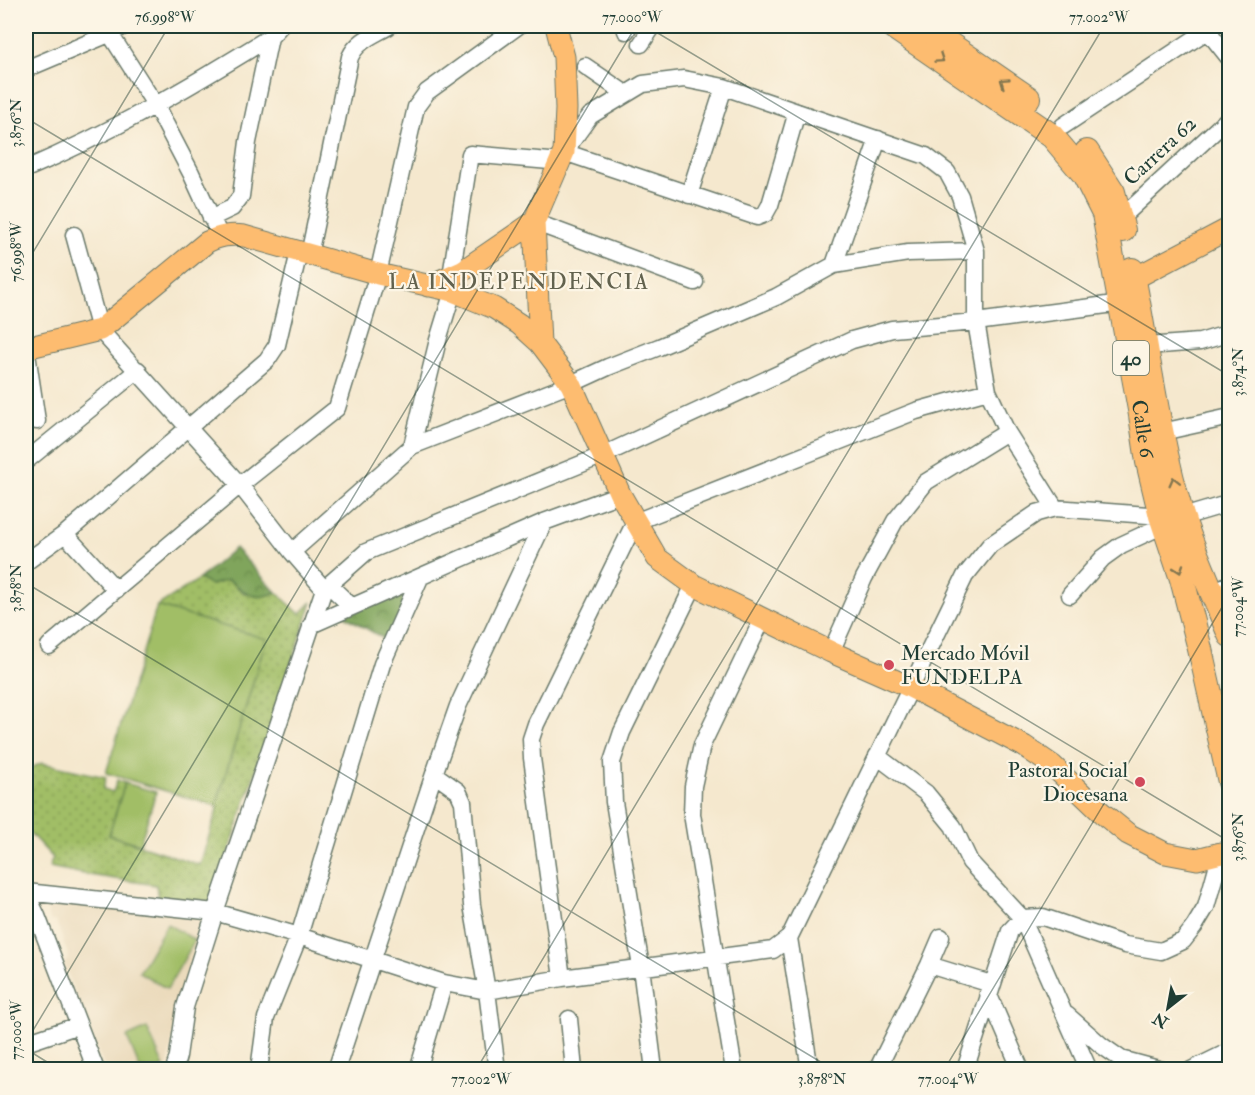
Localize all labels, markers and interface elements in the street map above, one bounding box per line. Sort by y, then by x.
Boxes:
text: 76.998°W [135,8,196,27]
text: 77.000°W [602,8,663,27]
text: 77.002°W [1069,8,1130,27]
one-way arrow [934,52,945,63]
one-way arrow [999,78,1010,89]
text: 3.876°N [7,98,26,147]
street label: Carrera 62 [1118,110,1202,192]
text: 76.998°W [7,221,26,282]
district label: LA INDEPENDENCIA [388,268,650,296]
road number: 40 [1113,341,1149,375]
text: 3.874°N [1229,347,1248,397]
street label: Calle 6 [1125,398,1161,461]
one-way arrow [1168,476,1181,486]
text: 3.878°N [7,563,26,612]
one-way arrow [1172,563,1185,574]
text: 77.004°W [1229,576,1248,637]
place label: Mercado Móvil FUNDELPA [901,640,1030,691]
marker: Mercado Móvil FUNDELPA [882,658,896,672]
place label: Pastoral Social Diocesana [1007,757,1129,808]
marker: Pastoral Social Diocesana [1133,775,1147,789]
text: 3.876°N [1229,812,1248,861]
north arrow [1138,978,1198,1038]
text: 77.000°W [7,999,26,1060]
text: N [1149,1007,1173,1033]
text: 77.002°W [451,1070,512,1089]
text: 3.878°N [798,1070,847,1089]
text: 77.004°W [918,1070,979,1089]

